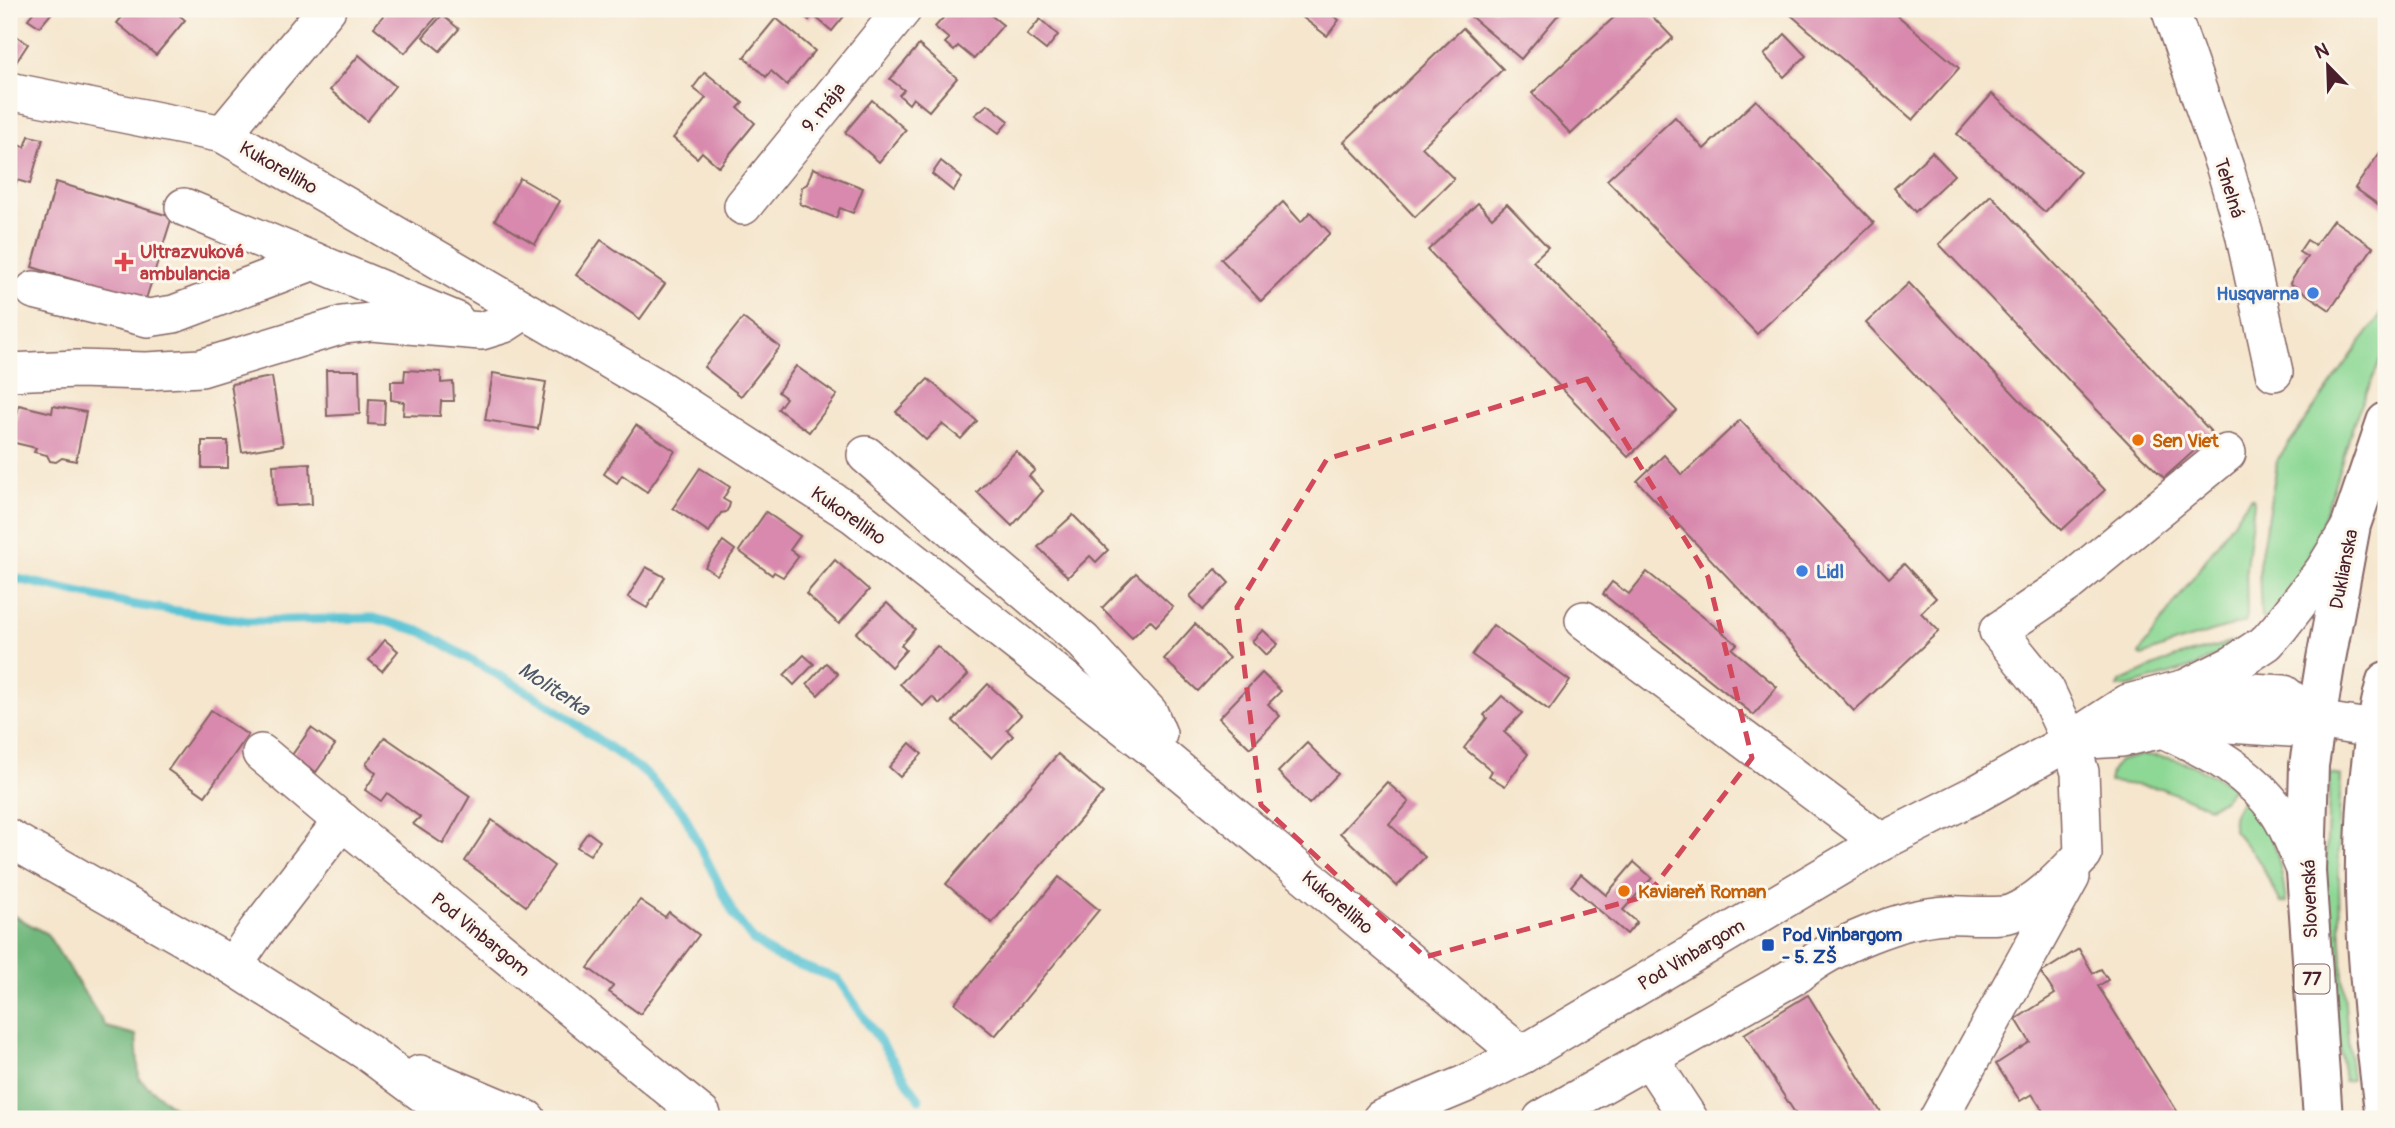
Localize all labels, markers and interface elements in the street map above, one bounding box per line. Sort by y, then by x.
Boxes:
north arrow [2294,32,2364,102]
text: N [2311,38,2332,65]
street label: 9. mája [797,78,851,137]
street label: Kukorelliho [235,136,322,200]
street label: Tehelná [2209,156,2250,221]
place label: Ultrazvuková ambulancia [140,240,244,286]
marker: Ultrazvuková ambulancia [114,252,134,272]
place label: Husqvarna [2216,282,2299,306]
marker: Husqvarna [2305,285,2321,301]
place label: Sen Viet [2152,429,2220,453]
marker: Sen Viet [2130,432,2146,448]
street label: Kukorelliho [806,481,891,550]
street label: Duklianska [2324,527,2364,611]
place label: Lidl [1816,560,1844,584]
marker: Lidl [1794,563,1810,579]
water label: Moliterka [513,656,596,723]
street label: Slovenská [2297,859,2323,939]
street label: Kukorelliho [1297,866,1378,940]
place label: Kaviareň Roman [1638,880,1767,904]
marker: Kaviareň Roman [1616,883,1632,899]
street label: Pod Vinbargom [426,888,535,982]
street label: Pod Vinbargom [1634,913,1749,996]
place label: Pod Vinbargom - 5. ZŠ [1782,923,1903,969]
marker: Pod Vinbargom - 5. ZŠ [1760,937,1776,953]
road number: 77 [2294,964,2330,994]

